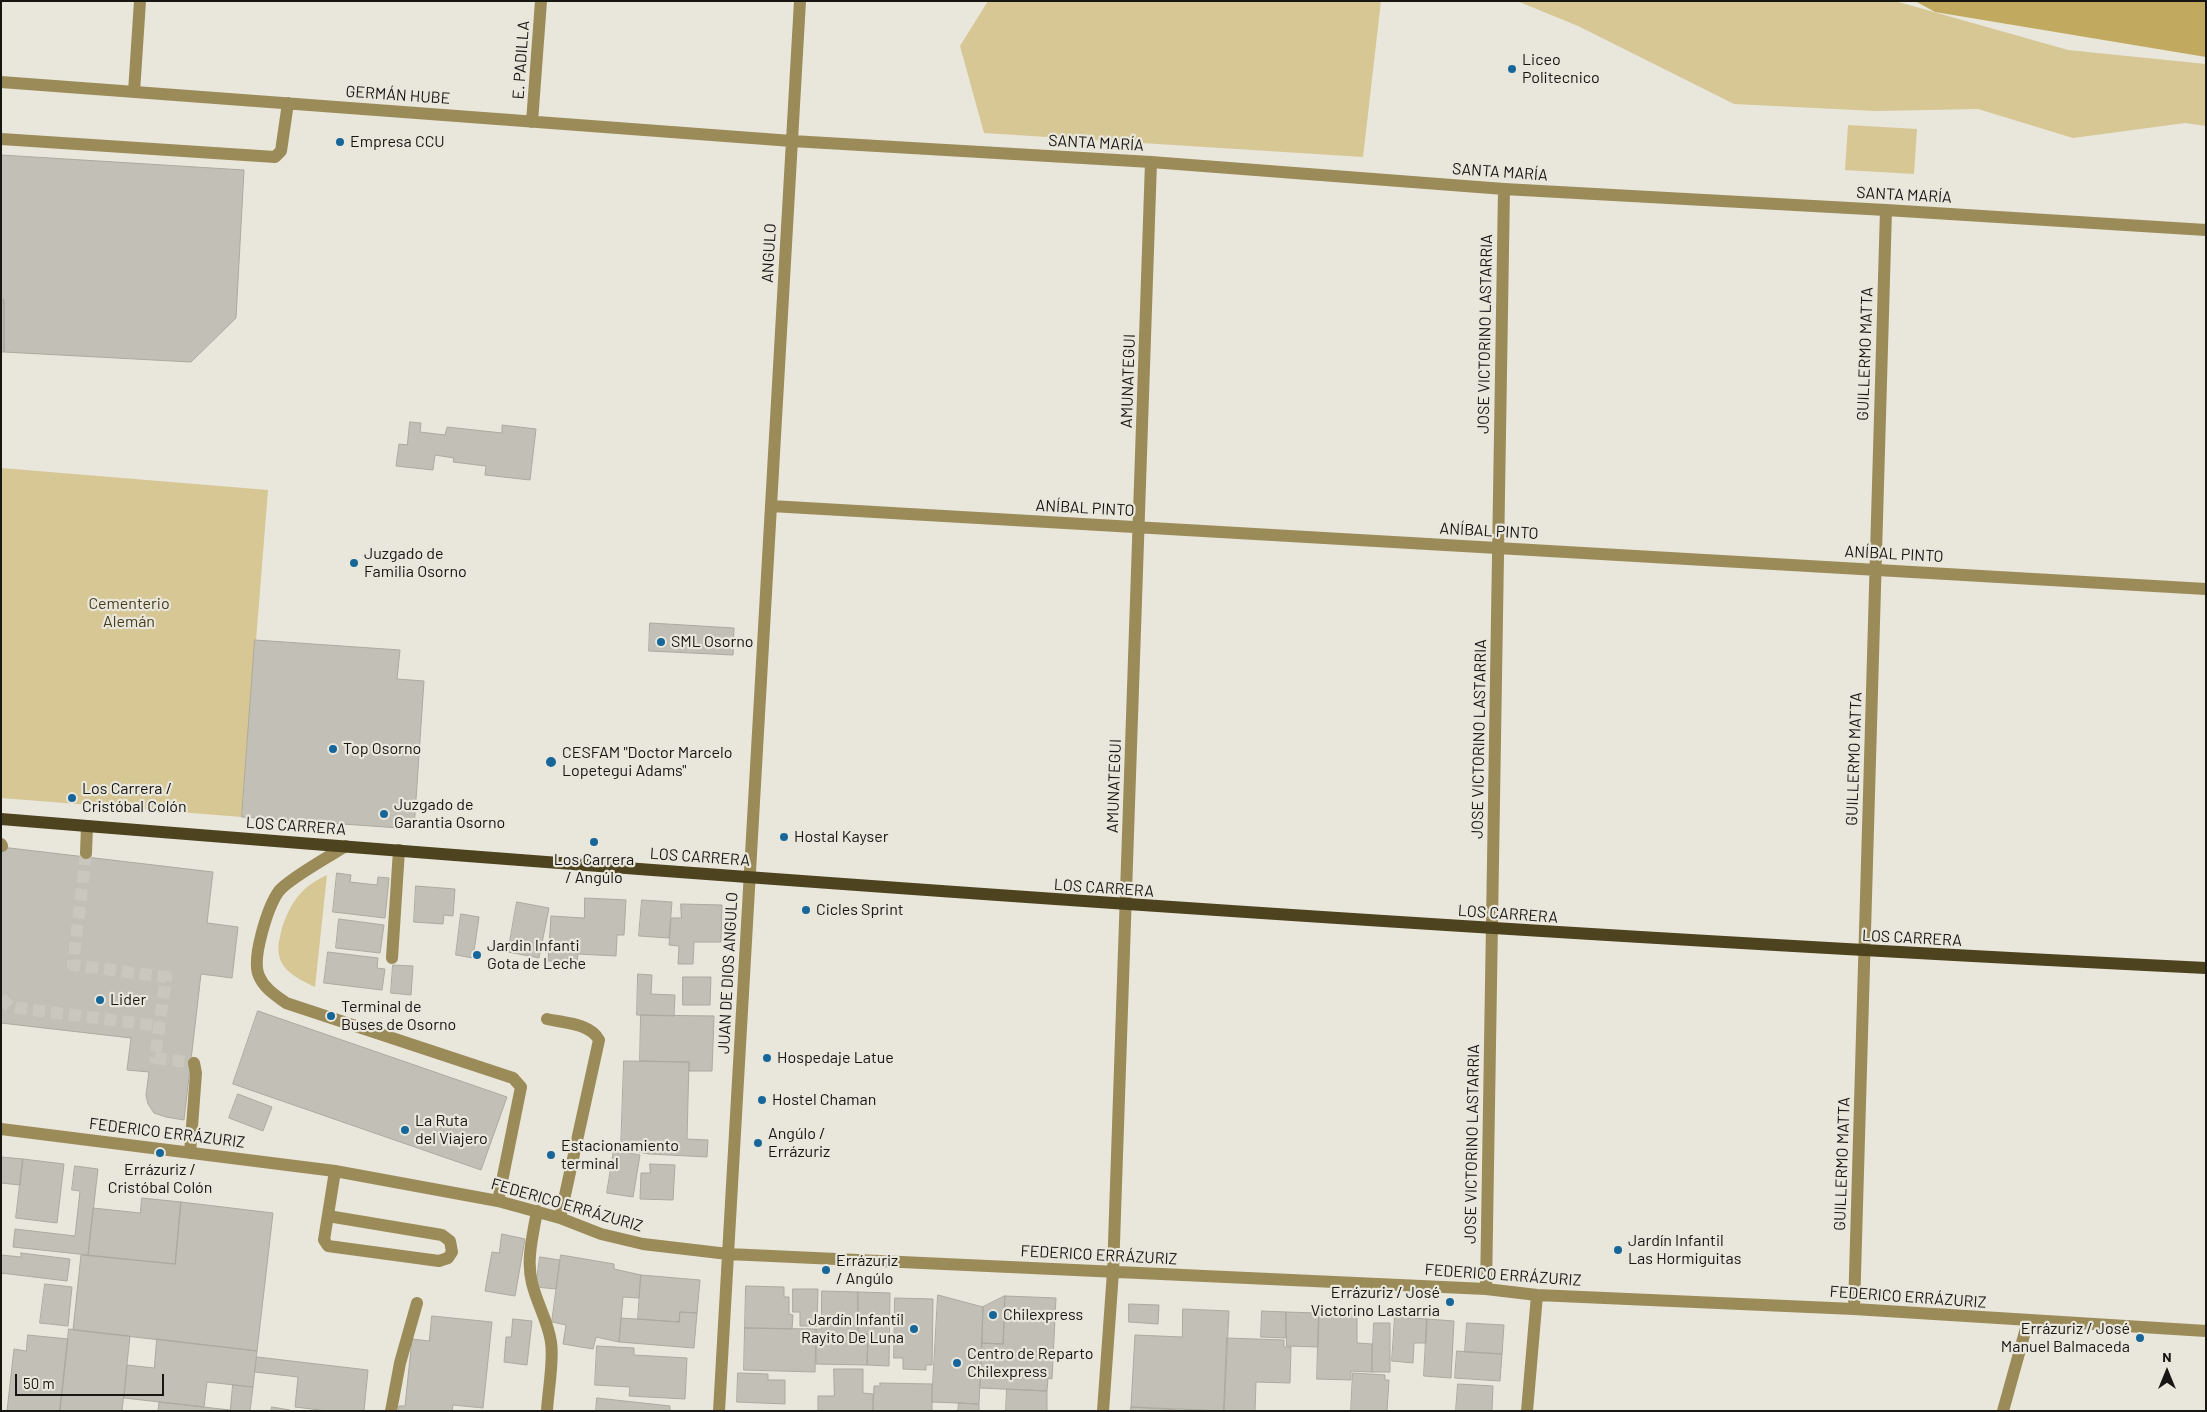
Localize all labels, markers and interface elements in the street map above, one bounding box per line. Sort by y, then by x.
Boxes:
street label: E. PADILLA [509,20,533,100]
place label: Liceo Politecnico [1522,50,1600,88]
marker: Liceo Politecnico [1506,63,1518,75]
street label: GERMÁN HUBE [345,82,451,108]
street label: SANTA MARÍA [1048,131,1144,155]
place label: Empresa CCU [350,132,445,152]
marker: Empresa CCU [334,136,346,148]
street label: SANTA MARÍA [1452,159,1548,185]
street label: SANTA MARÍA [1856,183,1952,207]
street label: ANGULO [758,223,780,283]
street label: JOSE VICTORINO LASTARRIA [1474,234,1496,434]
street label: GUILLERMO MATTA [1853,287,1877,421]
street label: AMUNATEGUI [1117,334,1139,428]
street label: ANÍBAL PINTO [1035,496,1135,520]
street label: ANÍBAL PINTO [1439,519,1539,543]
street label: ANÍBAL PINTO [1844,542,1944,566]
place label: Juzgado de Familia Osorno [364,544,467,582]
marker: Juzgado de Familia Osorno [348,557,360,569]
park label: Cementerio Alemán [88,594,170,632]
place label: SML Osorno [671,632,753,652]
marker: SML Osorno [655,636,667,648]
street label: JOSE VICTORINO LASTARRIA [1468,639,1490,839]
street label: GUILLERMO MATTA [1842,692,1866,826]
place label: Top Osorno [343,739,421,759]
street label: AMUNATEGUI [1103,739,1125,833]
marker: Top Osorno [327,743,339,755]
place label: CESFAM "Doctor Marcelo Lopetegui Adams" [562,743,732,781]
marker: CESFAM "Doctor Marcelo Lopetegui Adams" [544,755,558,769]
place label: Los Carrera / Cristóbal Colón [82,779,187,817]
marker: Los Carrera / Cristóbal Colón [66,792,78,804]
place label: Juzgado de Garantia Osorno [394,795,505,833]
marker: Juzgado de Garantia Osorno [378,808,390,820]
street label: LOS CARRERA [245,813,347,839]
place label: Hostal Kayser [794,827,889,847]
marker: Hostal Kayser [778,831,790,843]
marker: Los Carrera / Angúlo [588,836,600,848]
street label: LOS CARRERA [649,844,751,870]
place label: Los Carrera / Angúlo [554,850,634,888]
street label: LOS CARRERA [1053,875,1155,901]
street label: JUAN DE DIOS ANGULO [714,892,742,1054]
place label: Cicles Sprint [816,900,904,920]
street label: LOS CARRERA [1457,901,1559,927]
marker: Cicles Sprint [800,904,812,916]
street label: LOS CARRERA [1861,926,1963,950]
place label: Jardin Infanti Gota de Leche [487,936,586,974]
marker: Jardin Infanti Gota de Leche [471,949,483,961]
place label: Lider [110,990,146,1010]
marker: Lider [94,994,106,1006]
place label: Terminal de Buses de Osorno [341,997,456,1035]
marker: Terminal de Buses de Osorno [325,1010,337,1022]
street label: JOSE VICTORINO LASTARRIA [1461,1044,1483,1244]
place label: Hospedaje Latue [777,1048,894,1068]
marker: Hospedaje Latue [761,1052,773,1064]
place label: Hostel Chaman [772,1090,876,1110]
marker: Hostel Chaman [756,1094,768,1106]
street label: GUILLERMO MATTA [1830,1097,1854,1231]
place label: La Ruta del Viajero [415,1111,488,1149]
street label: FEDERICO ERRÁZURIZ [88,1114,246,1152]
marker: La Ruta del Viajero [399,1124,411,1136]
place label: Angúlo / Errázuriz [768,1124,830,1162]
place label: Estacionamiento terminal [561,1136,679,1174]
marker: Angúlo / Errázuriz [752,1137,764,1149]
marker: Errázuriz / Cristóbal Colón [154,1147,166,1159]
marker: Estacionamiento terminal [545,1149,557,1161]
place label: Errázuriz / Cristóbal Colón [108,1160,212,1198]
street label: FEDERICO ERRÁZURIZ [489,1174,645,1236]
place label: Jardín Infantil Las Hormiguitas [1628,1231,1741,1269]
street label: FEDERICO ERRÁZURIZ [1020,1241,1178,1269]
marker: Jardín Infantil Las Hormiguitas [1612,1244,1624,1256]
place label: Errázuriz / Angúlo [836,1251,898,1289]
street label: FEDERICO ERRÁZURIZ [1424,1260,1582,1290]
marker: Errázuriz / Angúlo [820,1264,832,1276]
street label: FEDERICO ERRÁZURIZ [1829,1282,1987,1312]
place label: Errázuriz / José Victorino Lastarria [1311,1283,1440,1321]
marker: Errázuriz / José Victorino Lastarria [1444,1296,1456,1308]
place label: Chilexpress [1003,1305,1083,1325]
marker: Chilexpress [987,1309,999,1321]
place label: Jardín Infantil Rayito De Luna [801,1310,904,1348]
place label: Errázuriz / José Manuel Balmaceda [2001,1319,2130,1357]
marker: Jardín Infantil Rayito De Luna [908,1323,920,1335]
marker: Errázuriz / José Manuel Balmaceda [2134,1332,2146,1344]
place label: Centro de Reparto Chilexpress [967,1344,1093,1382]
north arrow [2142,1347,2192,1397]
text: N [2162,1348,2172,1365]
marker: Centro de Reparto Chilexpress [951,1357,963,1369]
scale bar [18,1364,166,1396]
text: 50 m [23,1374,55,1392]

